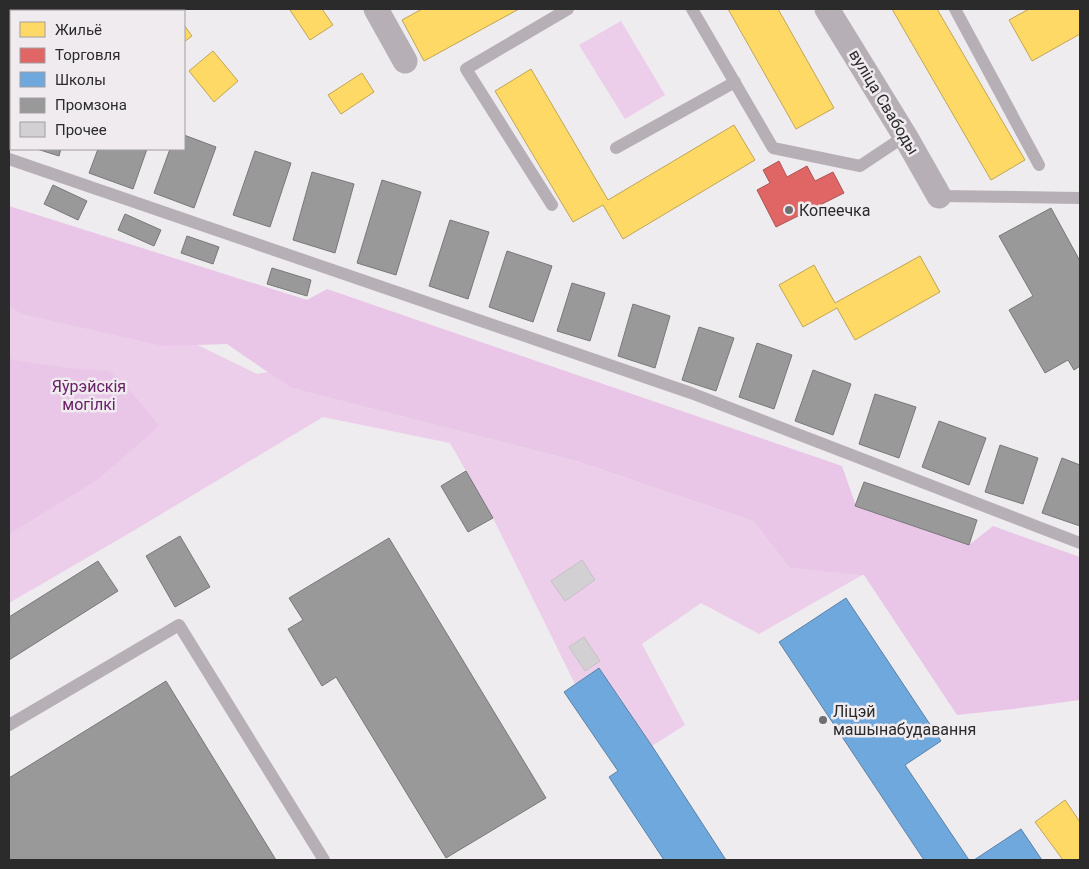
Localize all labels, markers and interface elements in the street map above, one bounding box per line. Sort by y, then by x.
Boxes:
legend [10,10,185,150]
text: Жильё [55,21,102,39]
text: Торговля [55,46,120,64]
street label: вуліца Свабоды [845,46,923,158]
text: Школы [55,71,106,89]
text: Промзона [55,96,127,114]
text: Прочее [55,121,107,139]
place label: Копеечка [799,201,870,220]
marker: Копеечка [783,204,795,216]
park label: Яўрэйскія могілкі [52,377,126,414]
place label: Ліцэй машынабудавання [833,702,976,739]
marker: Ліцэй машынабудавання [817,714,829,726]

